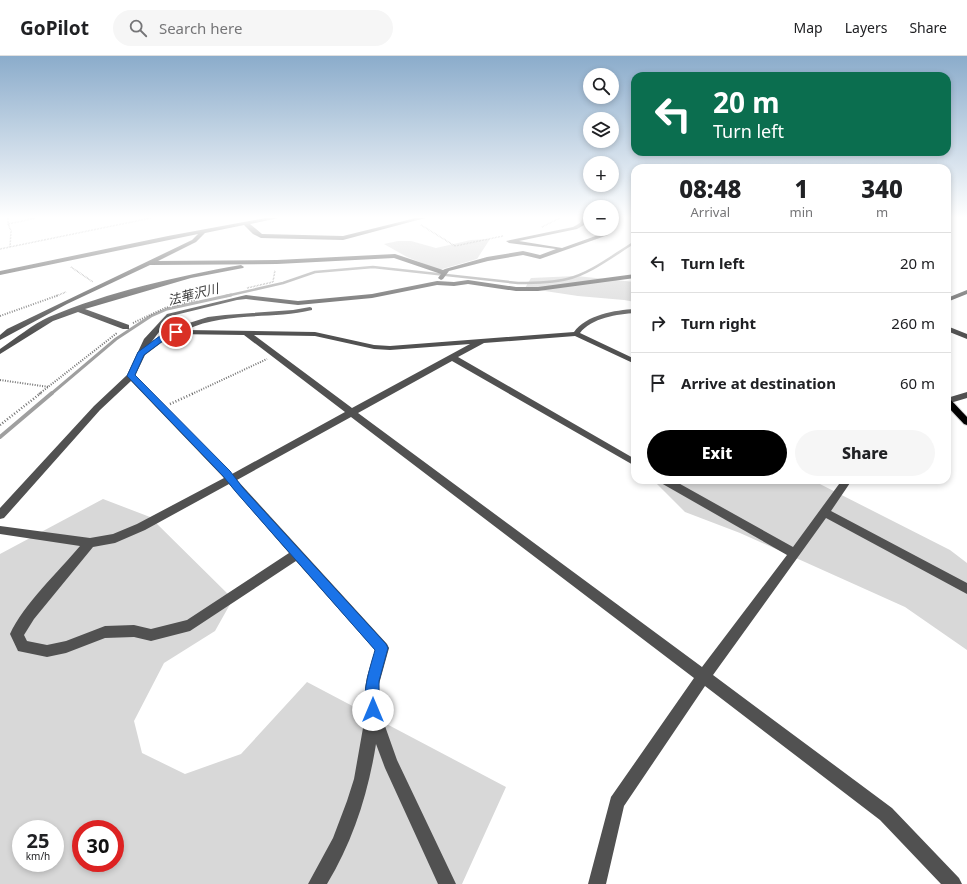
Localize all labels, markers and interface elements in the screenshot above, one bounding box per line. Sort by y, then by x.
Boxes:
search box [113,10,393,46]
text: GoPilot [20,15,89,41]
icon: search [127,17,149,39]
text: Search here [159,18,242,38]
text: Map [794,18,823,37]
text: Layers [845,18,887,37]
text: Share [909,18,947,37]
map controls [583,68,619,236]
button: search [583,68,619,104]
text: 20 m [713,83,780,121]
icon: left [647,88,699,140]
button: layers [583,112,619,148]
text: Turn left [713,119,784,143]
button: + [583,156,619,192]
text: 08:48 [679,172,741,205]
text: 1 [794,172,808,205]
text: 340 [861,172,903,205]
button: − [583,200,619,236]
text: Arrival [690,203,730,221]
text: min [790,203,813,221]
text: m [876,203,888,221]
icon: left [647,252,669,274]
text: Turn left [681,253,745,273]
text: 20 m [900,253,935,273]
water label: 法華沢川 [166,278,222,309]
icon: right [647,312,669,334]
text: Turn right [681,313,756,333]
text: 260 m [891,313,935,333]
pin [159,315,193,349]
icon: arrive [165,321,187,343]
icon: arrive [647,372,669,394]
text: Arrive at destination [681,373,836,393]
text: 60 m [900,373,935,393]
button: Exit [647,430,787,476]
button: Share [795,430,935,476]
position arrow [352,689,394,731]
speed limit sign: 30 [72,820,124,872]
text: 25 [27,827,49,854]
text: km/h [26,849,50,863]

